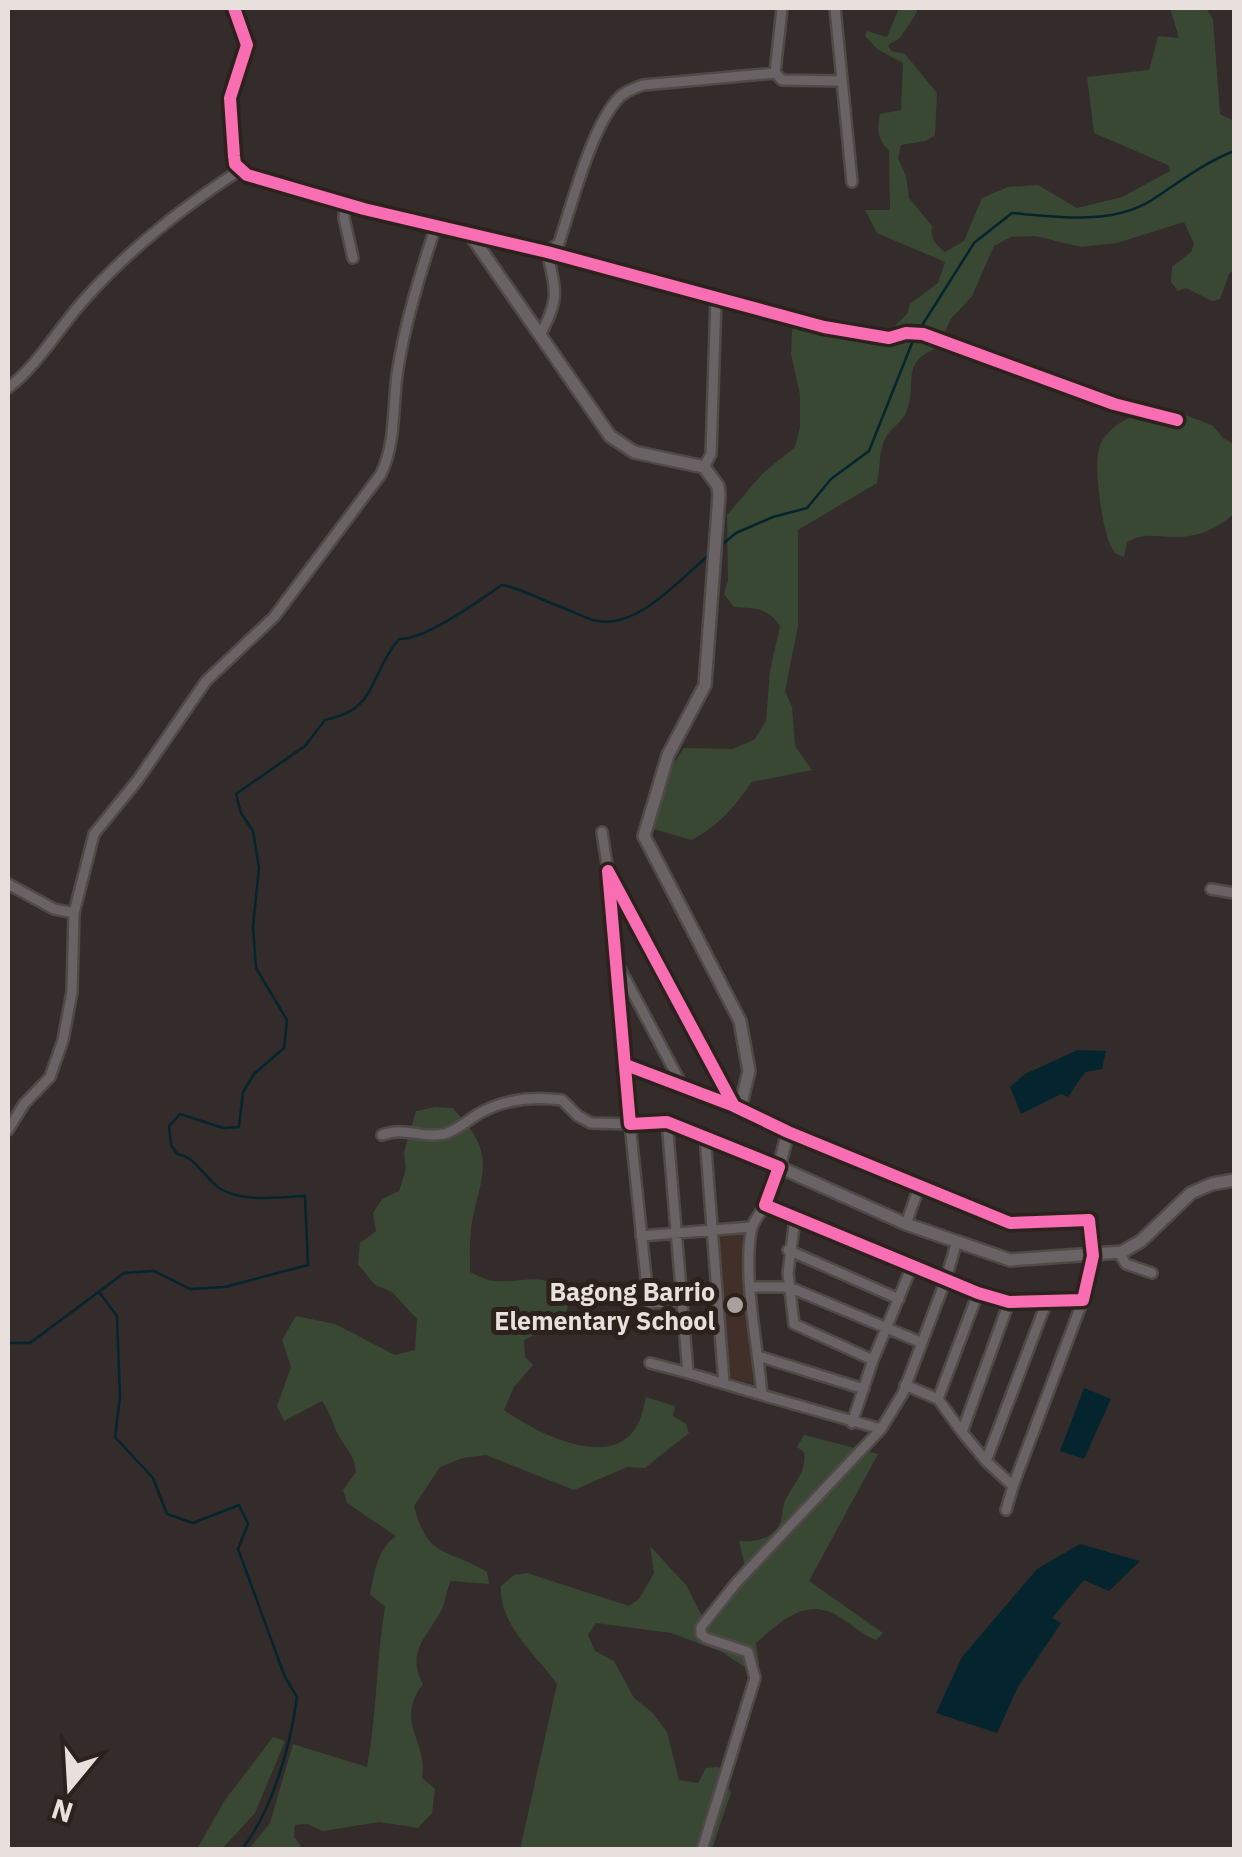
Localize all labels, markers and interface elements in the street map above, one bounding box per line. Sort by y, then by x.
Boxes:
place label: Bagong Barrio Elementary School [494,1275,715,1337]
marker: Bagong Barrio Elementary School [724,1294,746,1316]
north arrow [20,1737,120,1837]
text: N [47,1791,77,1832]

